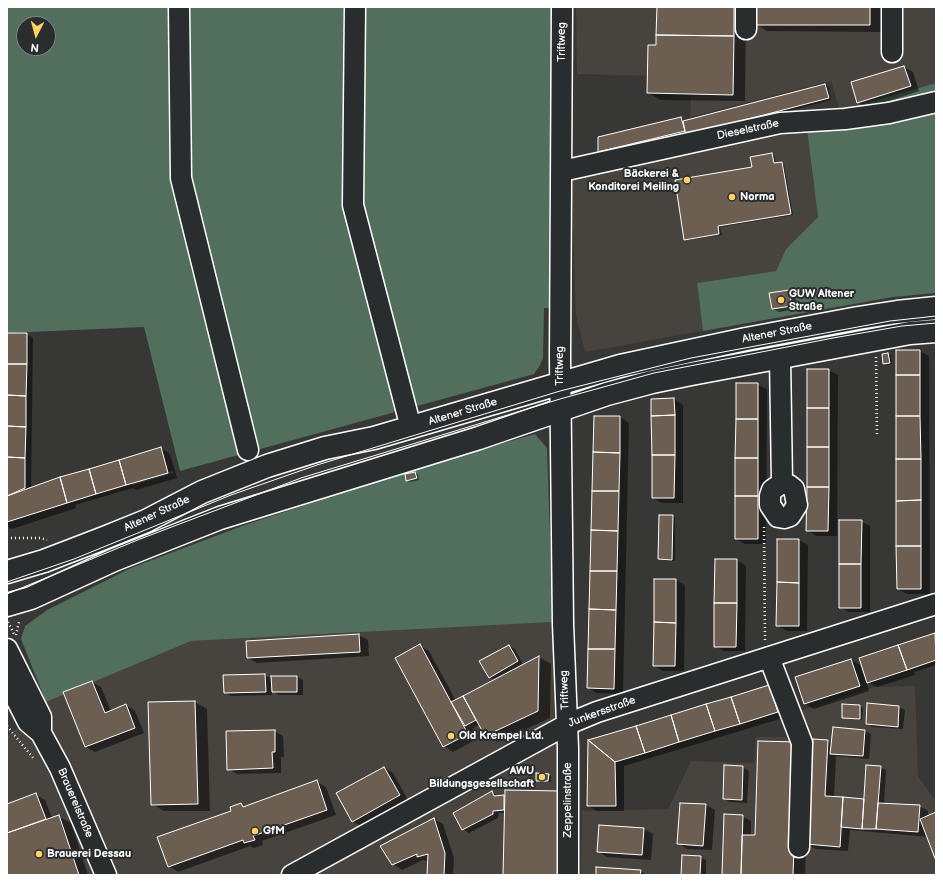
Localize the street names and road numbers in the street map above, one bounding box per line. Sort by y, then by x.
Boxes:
street label: Triftweg [555,22,569,62]
street label: Dieselstraße [716,117,780,143]
street label: Altener Straße [741,320,813,346]
street label: Triftweg [553,346,567,386]
street label: Altener Straße [427,395,499,429]
street label: Altener Straße [122,493,192,535]
street label: Triftweg [558,670,572,710]
street label: Junkersstraße [567,694,637,730]
street label: Zeppelinstraße [561,762,575,838]
street label: Brauereistraße [54,766,96,840]

